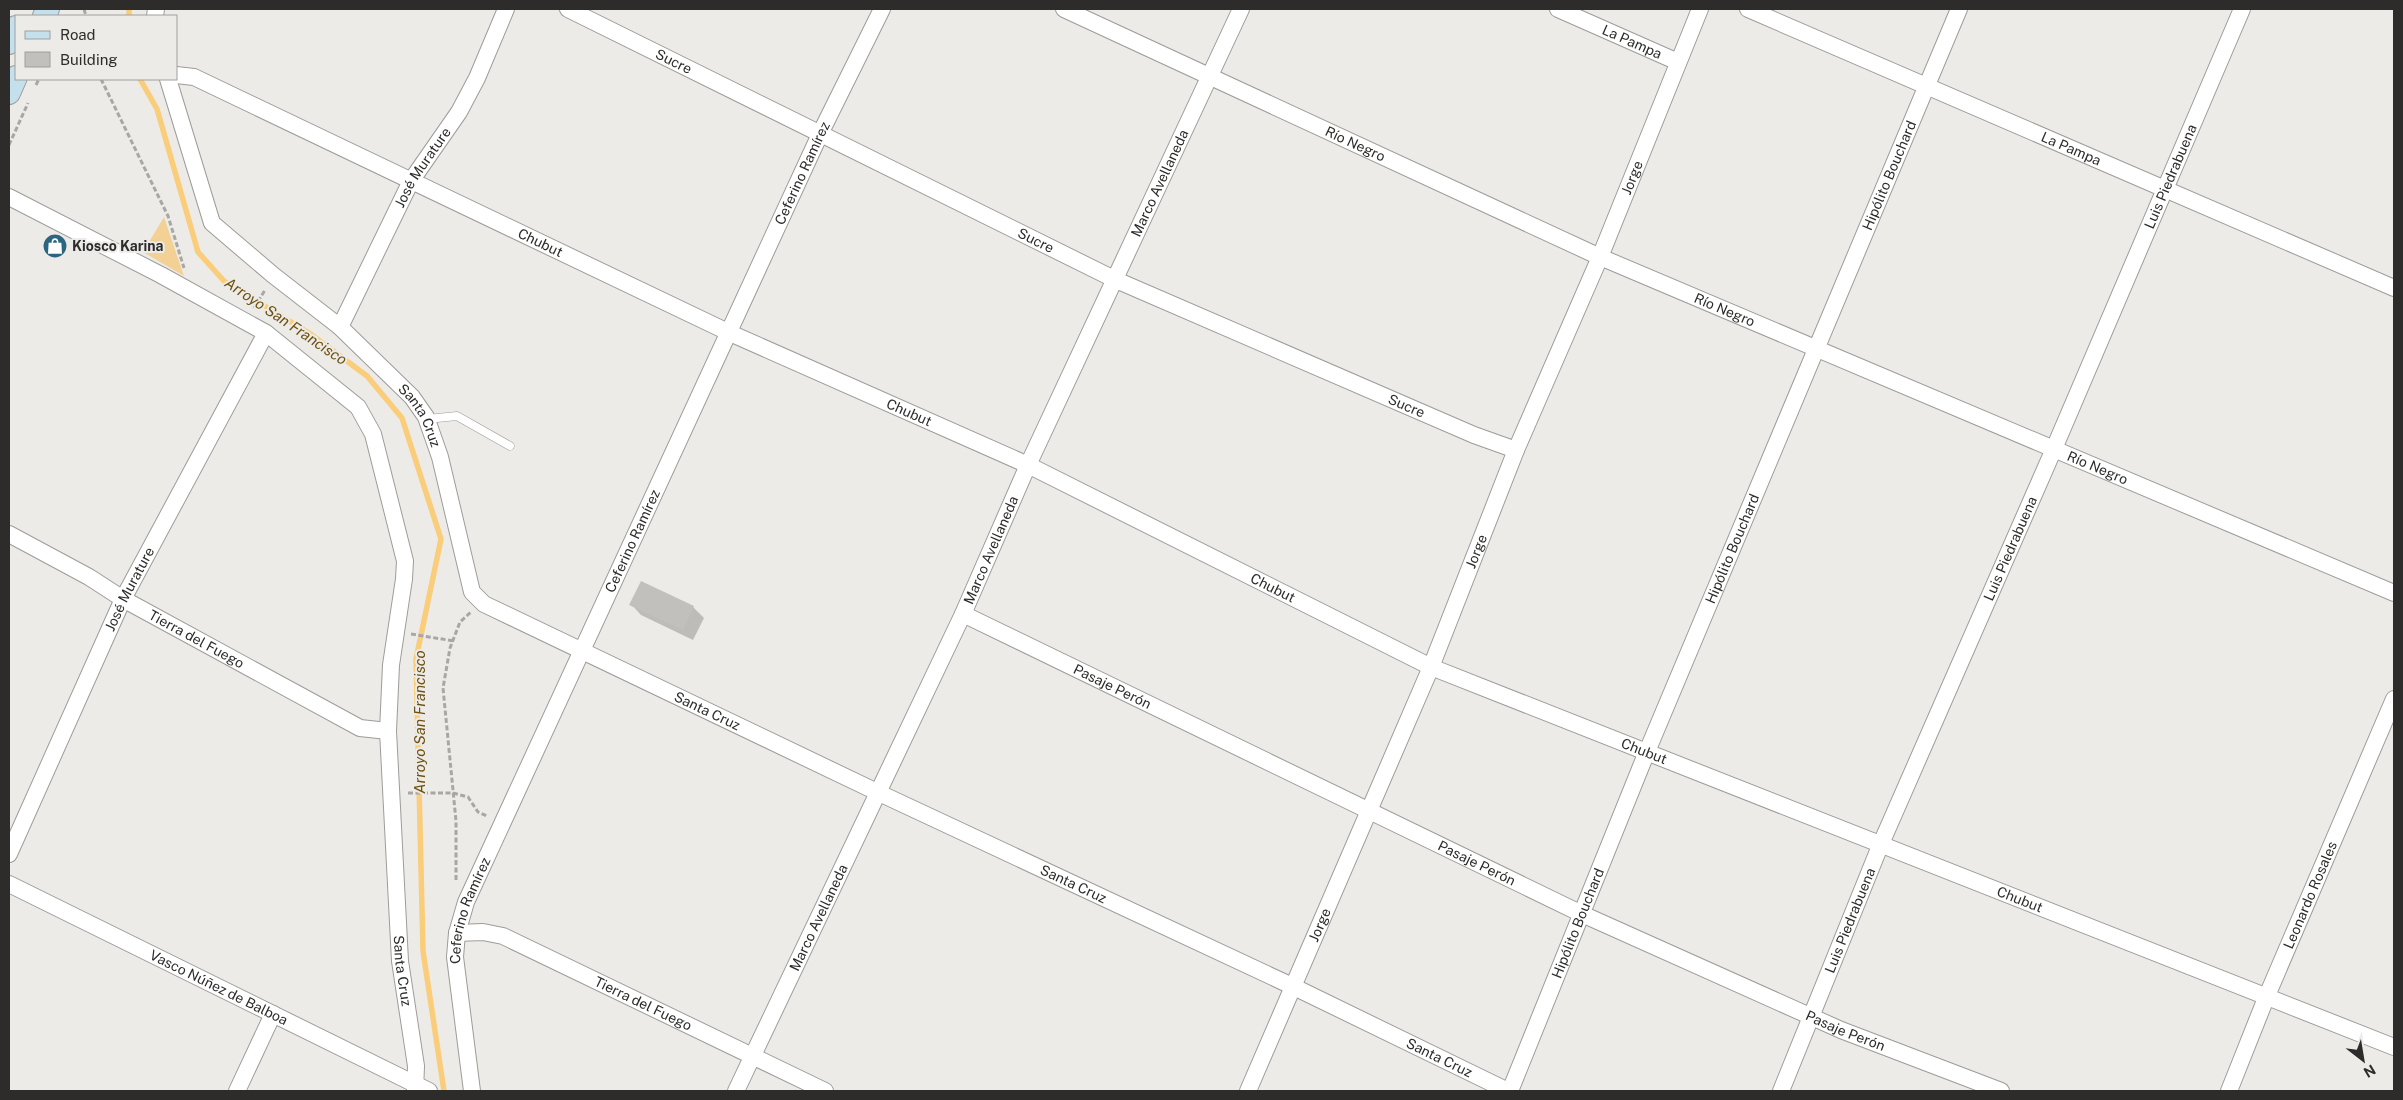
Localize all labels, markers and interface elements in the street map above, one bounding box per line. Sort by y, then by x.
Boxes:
legend [15,15,178,80]
street label: La Pampa [1600,22,1664,62]
text: Road [60,26,96,43]
street label: Sucre [653,46,695,77]
text: Building [60,51,118,68]
street label: Hipólito Bouchard [1859,118,1919,233]
street label: Ceferino Ramírez [771,119,833,227]
street label: Luis Piedrabuena [2141,122,2200,231]
street label: Río Negro [1323,123,1388,165]
street label: José Murature [391,124,454,210]
street label: Marco Avellaneda [1128,127,1192,239]
street label: La Pampa [2039,129,2104,169]
street label: Jorge [1618,158,1646,197]
street label: Chubut [515,225,565,260]
street label: Sucre [1015,225,1057,256]
shop icon: Kiosco Karina [42,233,68,259]
place label: Kiosco Karina [72,238,164,254]
water label: Arroyo San Francisco [222,274,350,368]
street label: Río Negro [1692,290,1758,330]
street label: Santa Cruz [395,380,444,449]
street label: Sucre [1386,391,1427,421]
street label: Chubut [884,395,934,429]
street label: Río Negro [2065,448,2131,488]
street label: Ceferino Ramírez [602,487,663,595]
street label: Hipólito Bouchard [1702,492,1762,606]
street label: Marco Avellaneda [960,494,1021,607]
street label: Luis Piedrabuena [1980,494,2040,603]
street label: Jorge [1462,532,1490,571]
street label: José Murature [102,544,157,634]
street label: Chubut [1248,570,1298,606]
street label: Tierra del Fuego [146,607,247,671]
water label: Arroyo San Francisco [411,650,428,794]
street label: Pasaje Perón [1071,661,1154,712]
street label: Santa Cruz [672,688,743,734]
street label: Chubut [1619,735,1669,767]
street label: Pasaje Perón [1435,837,1518,889]
street label: Leonardo Rosales [2280,839,2340,951]
street label: Ceferino Ramírez [447,854,494,965]
street label: Santa Cruz [1038,861,1109,906]
street label: Marco Avellaneda [786,862,851,974]
street label: Luis Piedrabuena [1821,865,1878,975]
street label: Hipólito Bouchard [1548,866,1607,981]
street label: Chubut [1995,883,2045,916]
street label: Jorge [1305,906,1334,944]
street label: Santa Cruz [391,935,415,1008]
street label: Vasco Núñez de Balboa [147,947,291,1028]
street label: Tierra del Fuego [592,973,694,1034]
street label: Pasaje Perón [1803,1007,1887,1054]
street label: Santa Cruz [1404,1035,1475,1081]
north arrow [2338,1035,2388,1085]
text: N [2361,1061,2379,1081]

